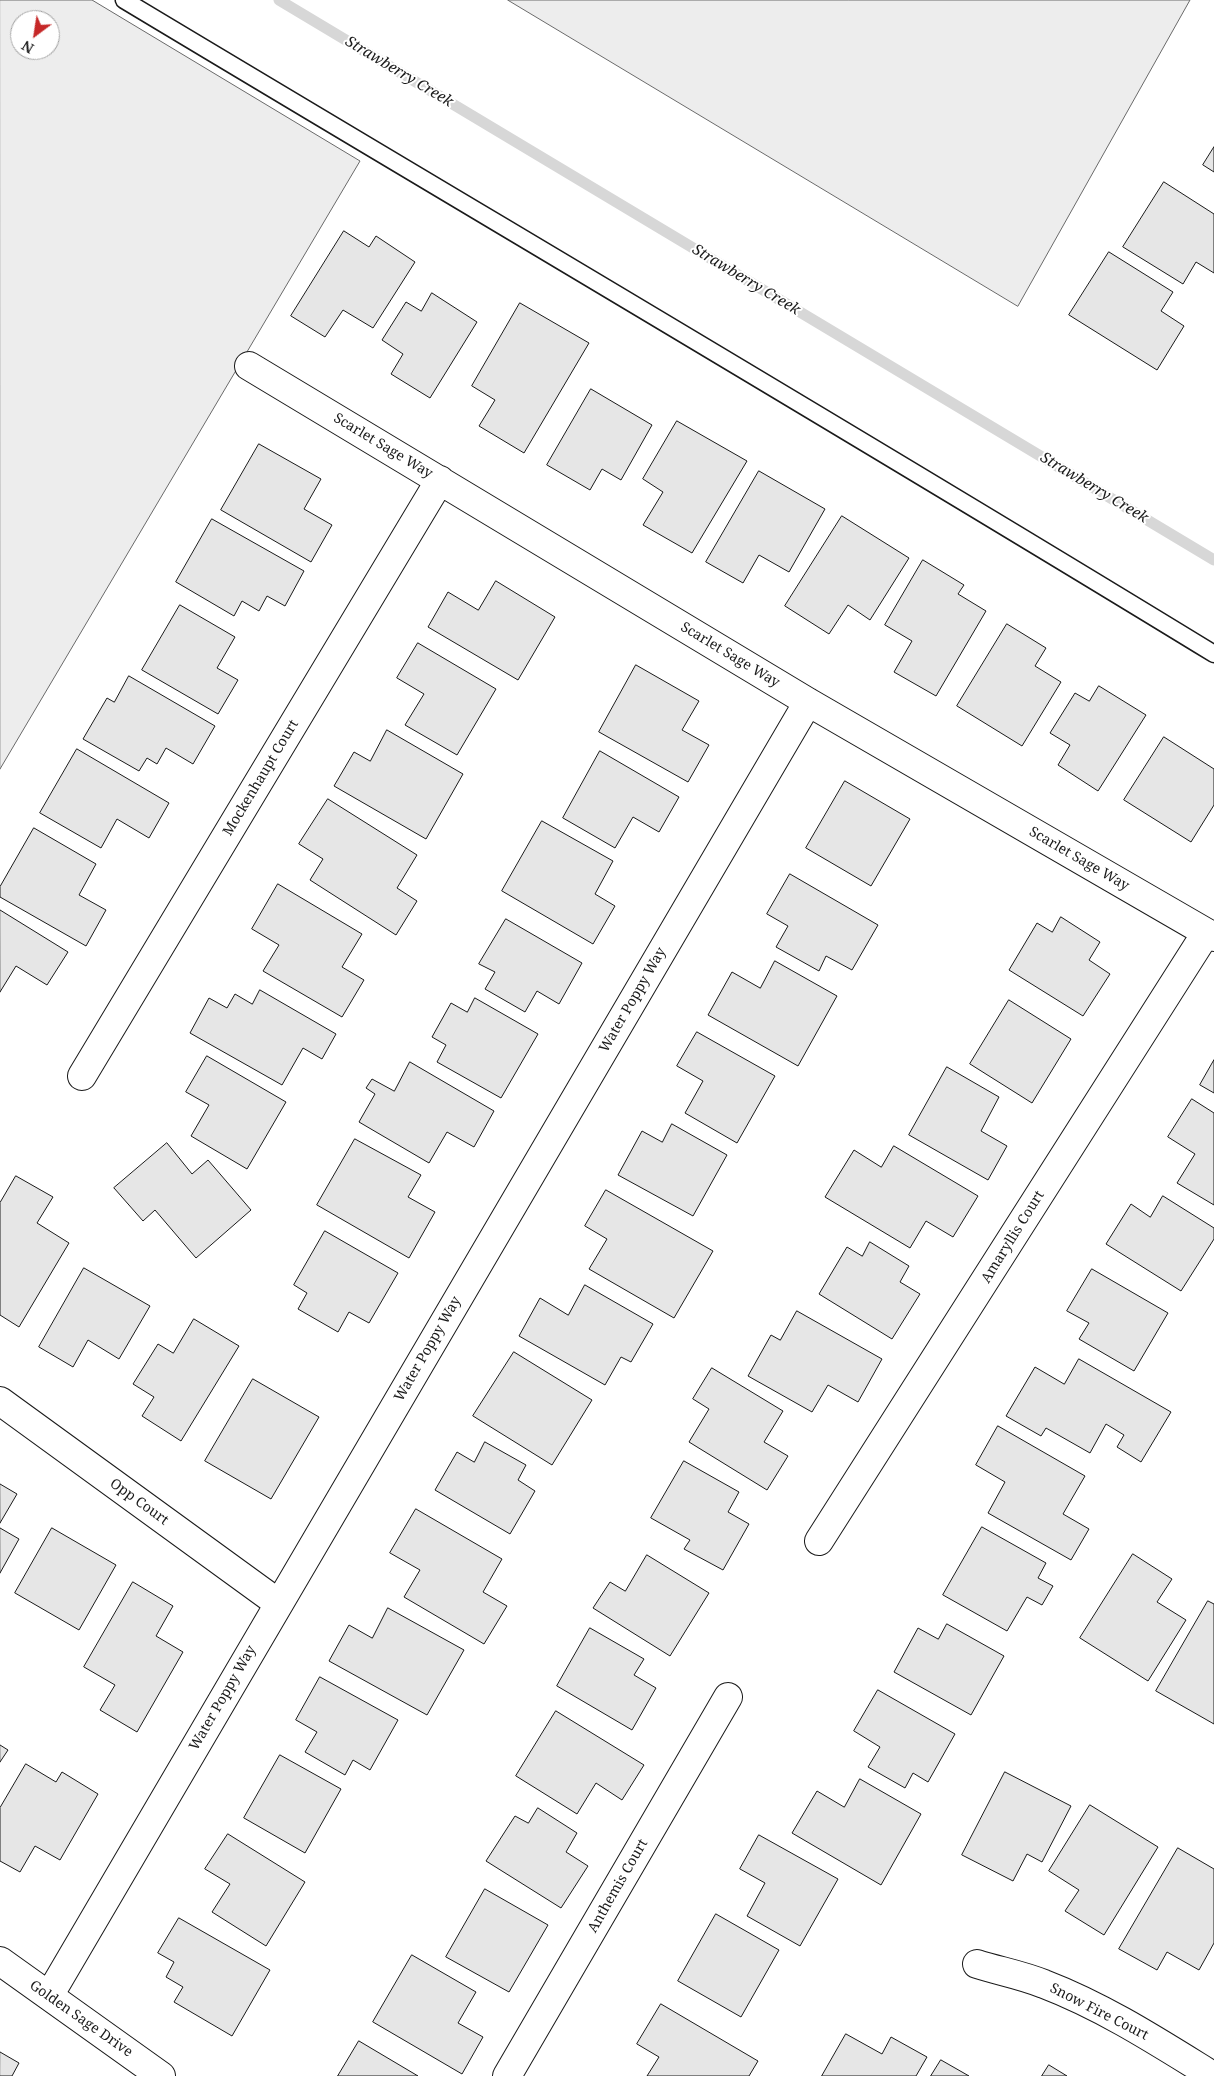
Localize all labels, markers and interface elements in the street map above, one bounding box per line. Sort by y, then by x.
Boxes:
north arrow [10,10,60,60]
water label: Strawberry Creek [342,33,456,111]
text: N [18,36,37,58]
water label: Strawberry Creek [689,241,803,319]
street label: Scarlet Sage Way [330,410,436,482]
water label: Strawberry Creek [1037,449,1151,527]
street label: Scarlet Sage Way [677,619,783,691]
street label: Mockenhaupt Court [220,717,302,839]
street label: Scarlet Sage Way [1026,824,1132,894]
street label: Water Poppy Way [596,945,670,1055]
street label: Amaryllis Court [978,1188,1048,1286]
street label: Water Poppy Way [391,1294,465,1404]
street label: Opp Court [106,1475,172,1529]
street label: Water Poppy Way [186,1643,260,1753]
street label: Anthemis Court [584,1836,652,1936]
street label: Golden Sage Drive [26,1977,136,2061]
street label: Snow Fire Court [1047,1980,1151,2044]

